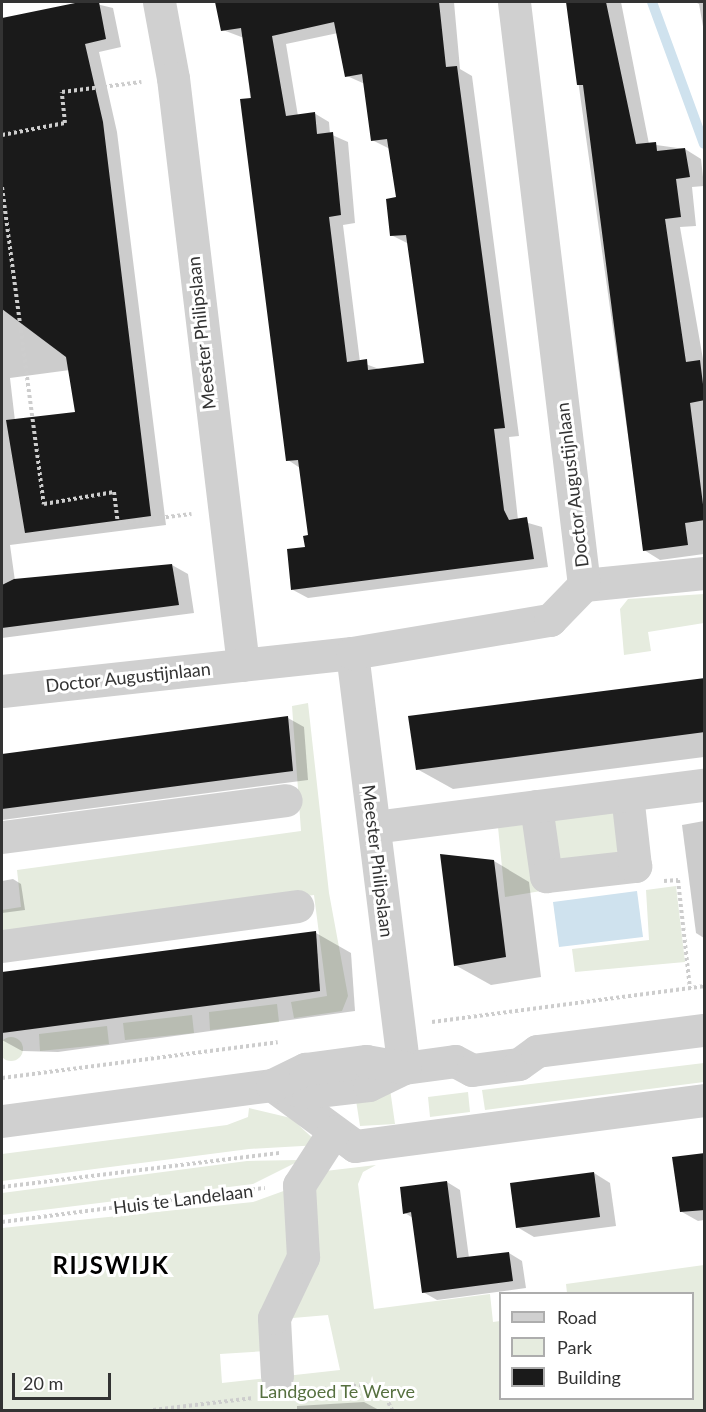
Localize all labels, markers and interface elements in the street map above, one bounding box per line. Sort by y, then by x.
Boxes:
street label: Meester Philipslaan [182,255,220,411]
street label: Doctor Augustijnlaan [551,401,593,569]
street label: Doctor Augustijnlaan [44,658,212,696]
street label: Meester Philipslaan [358,783,398,939]
street label: Huis te Landelaan [112,1180,254,1218]
district label: RIJSWIJK [52,1251,170,1279]
legend [499,1292,694,1400]
text: Road [557,1306,597,1328]
text: Park [557,1336,592,1358]
scale bar [15,1361,114,1399]
text: Building [557,1366,621,1388]
text: 20 m [23,1372,63,1394]
park label: Landgoed Te Werve [259,1380,415,1402]

